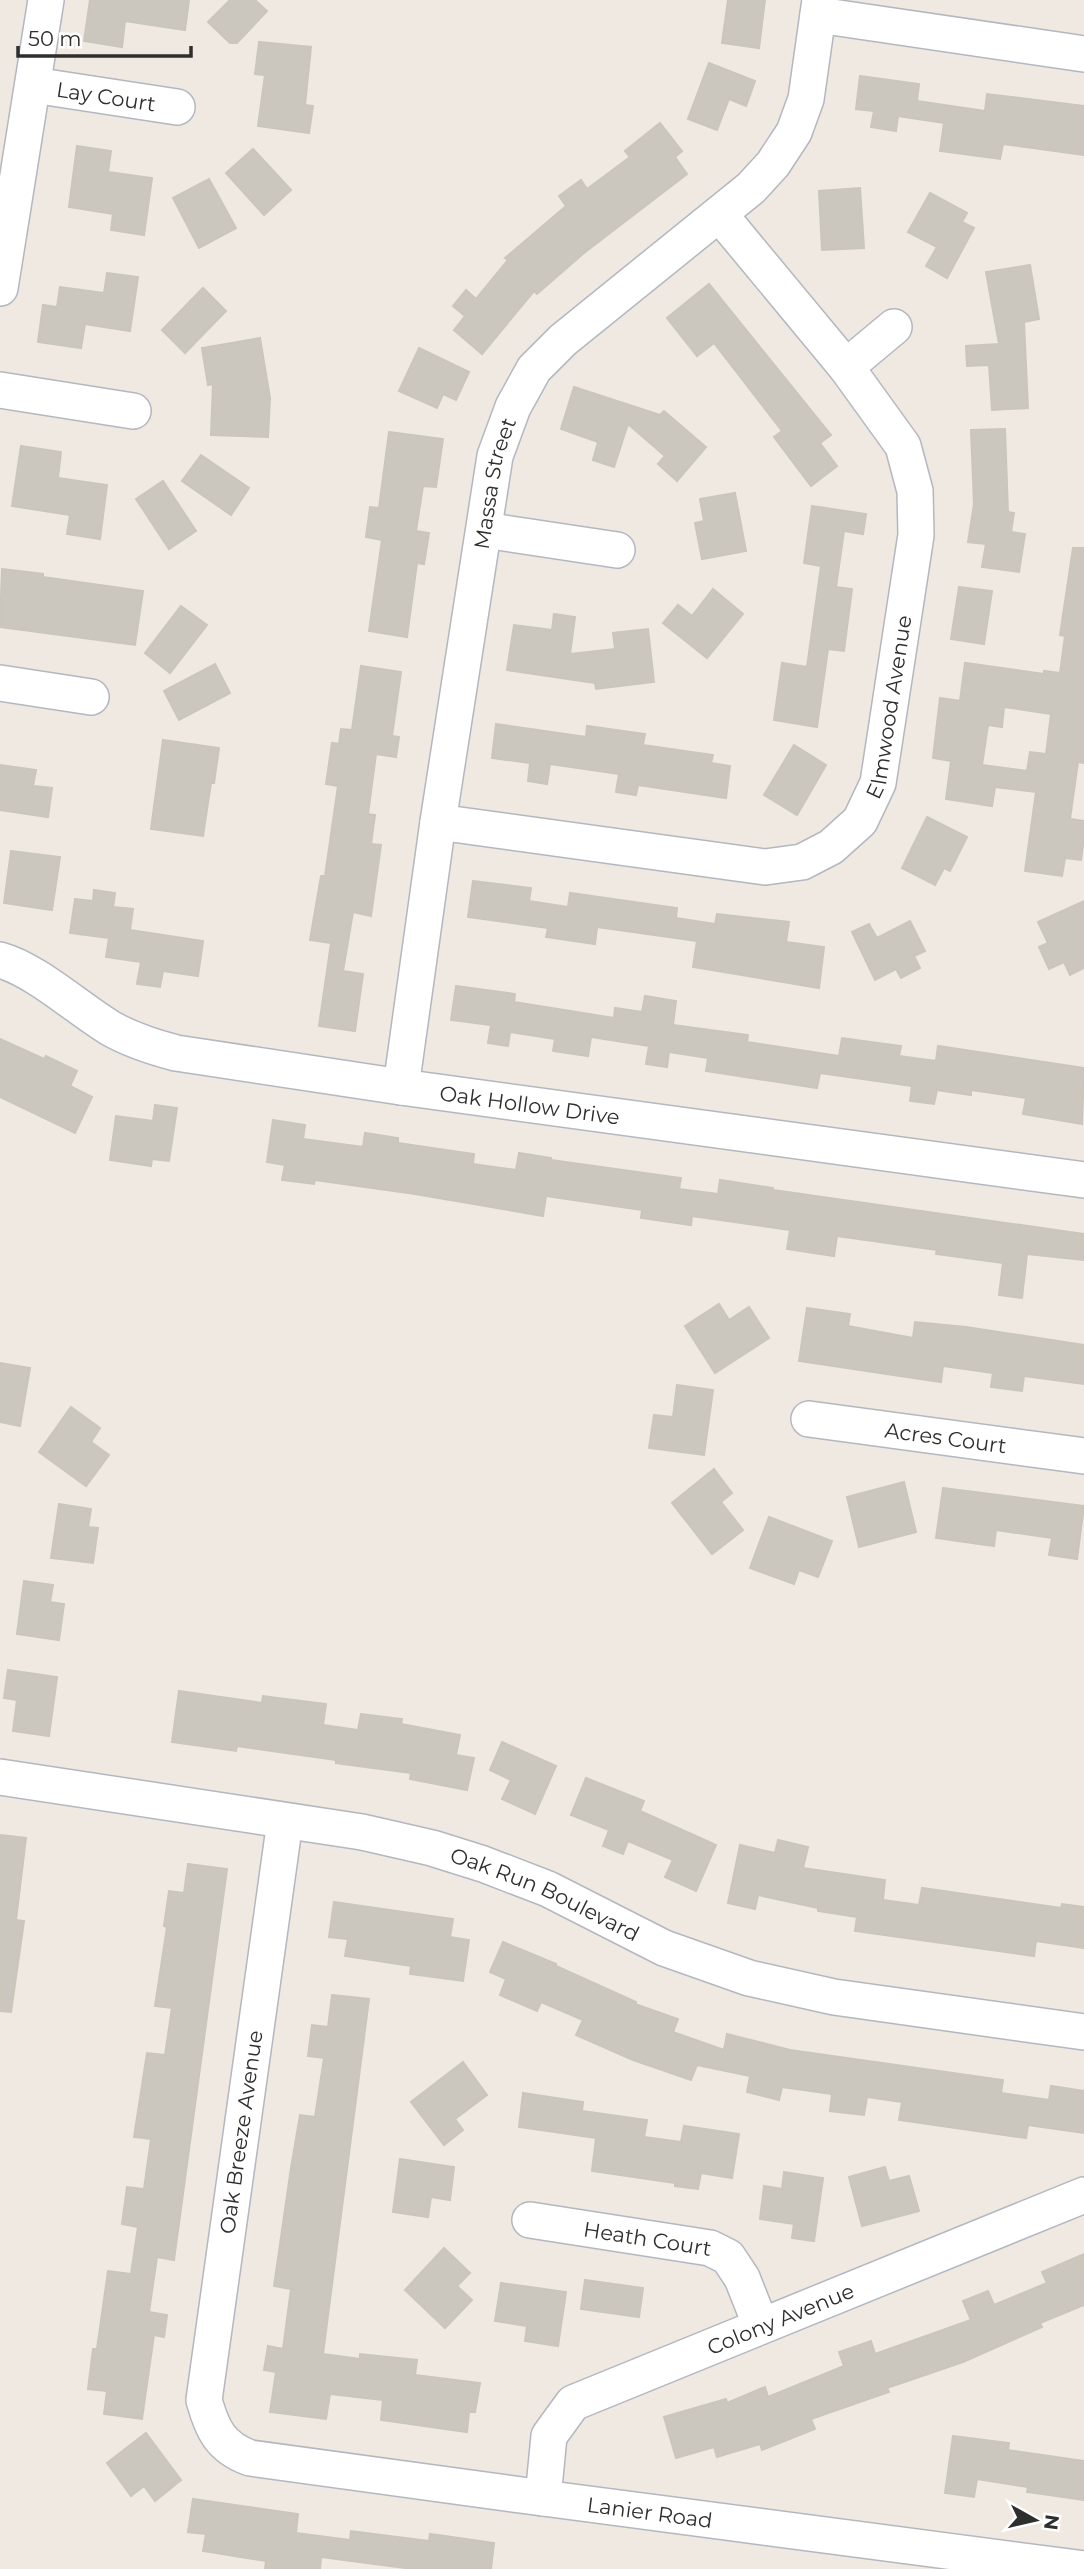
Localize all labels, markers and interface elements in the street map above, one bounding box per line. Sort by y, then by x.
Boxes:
scale bar [18,14,191,58]
text: 50 m [28,26,82,51]
street label: Lay Court [55,76,158,116]
street label: Massa Street [468,414,521,551]
street label: Elmwood Avenue [860,613,916,803]
street label: Oak Hollow Drive [438,1080,621,1129]
street label: Acres Court [883,1417,1008,1458]
street label: Oak Run Boulevard [447,1842,644,1946]
street label: Oak Breeze Avenue [214,2029,268,2235]
street label: Heath Court [582,2216,713,2261]
street label: Colony Avenue [703,2278,858,2360]
north arrow [1000,2485,1070,2555]
street label: Lanier Road [586,2491,714,2533]
text: N [1039,2513,1064,2532]

